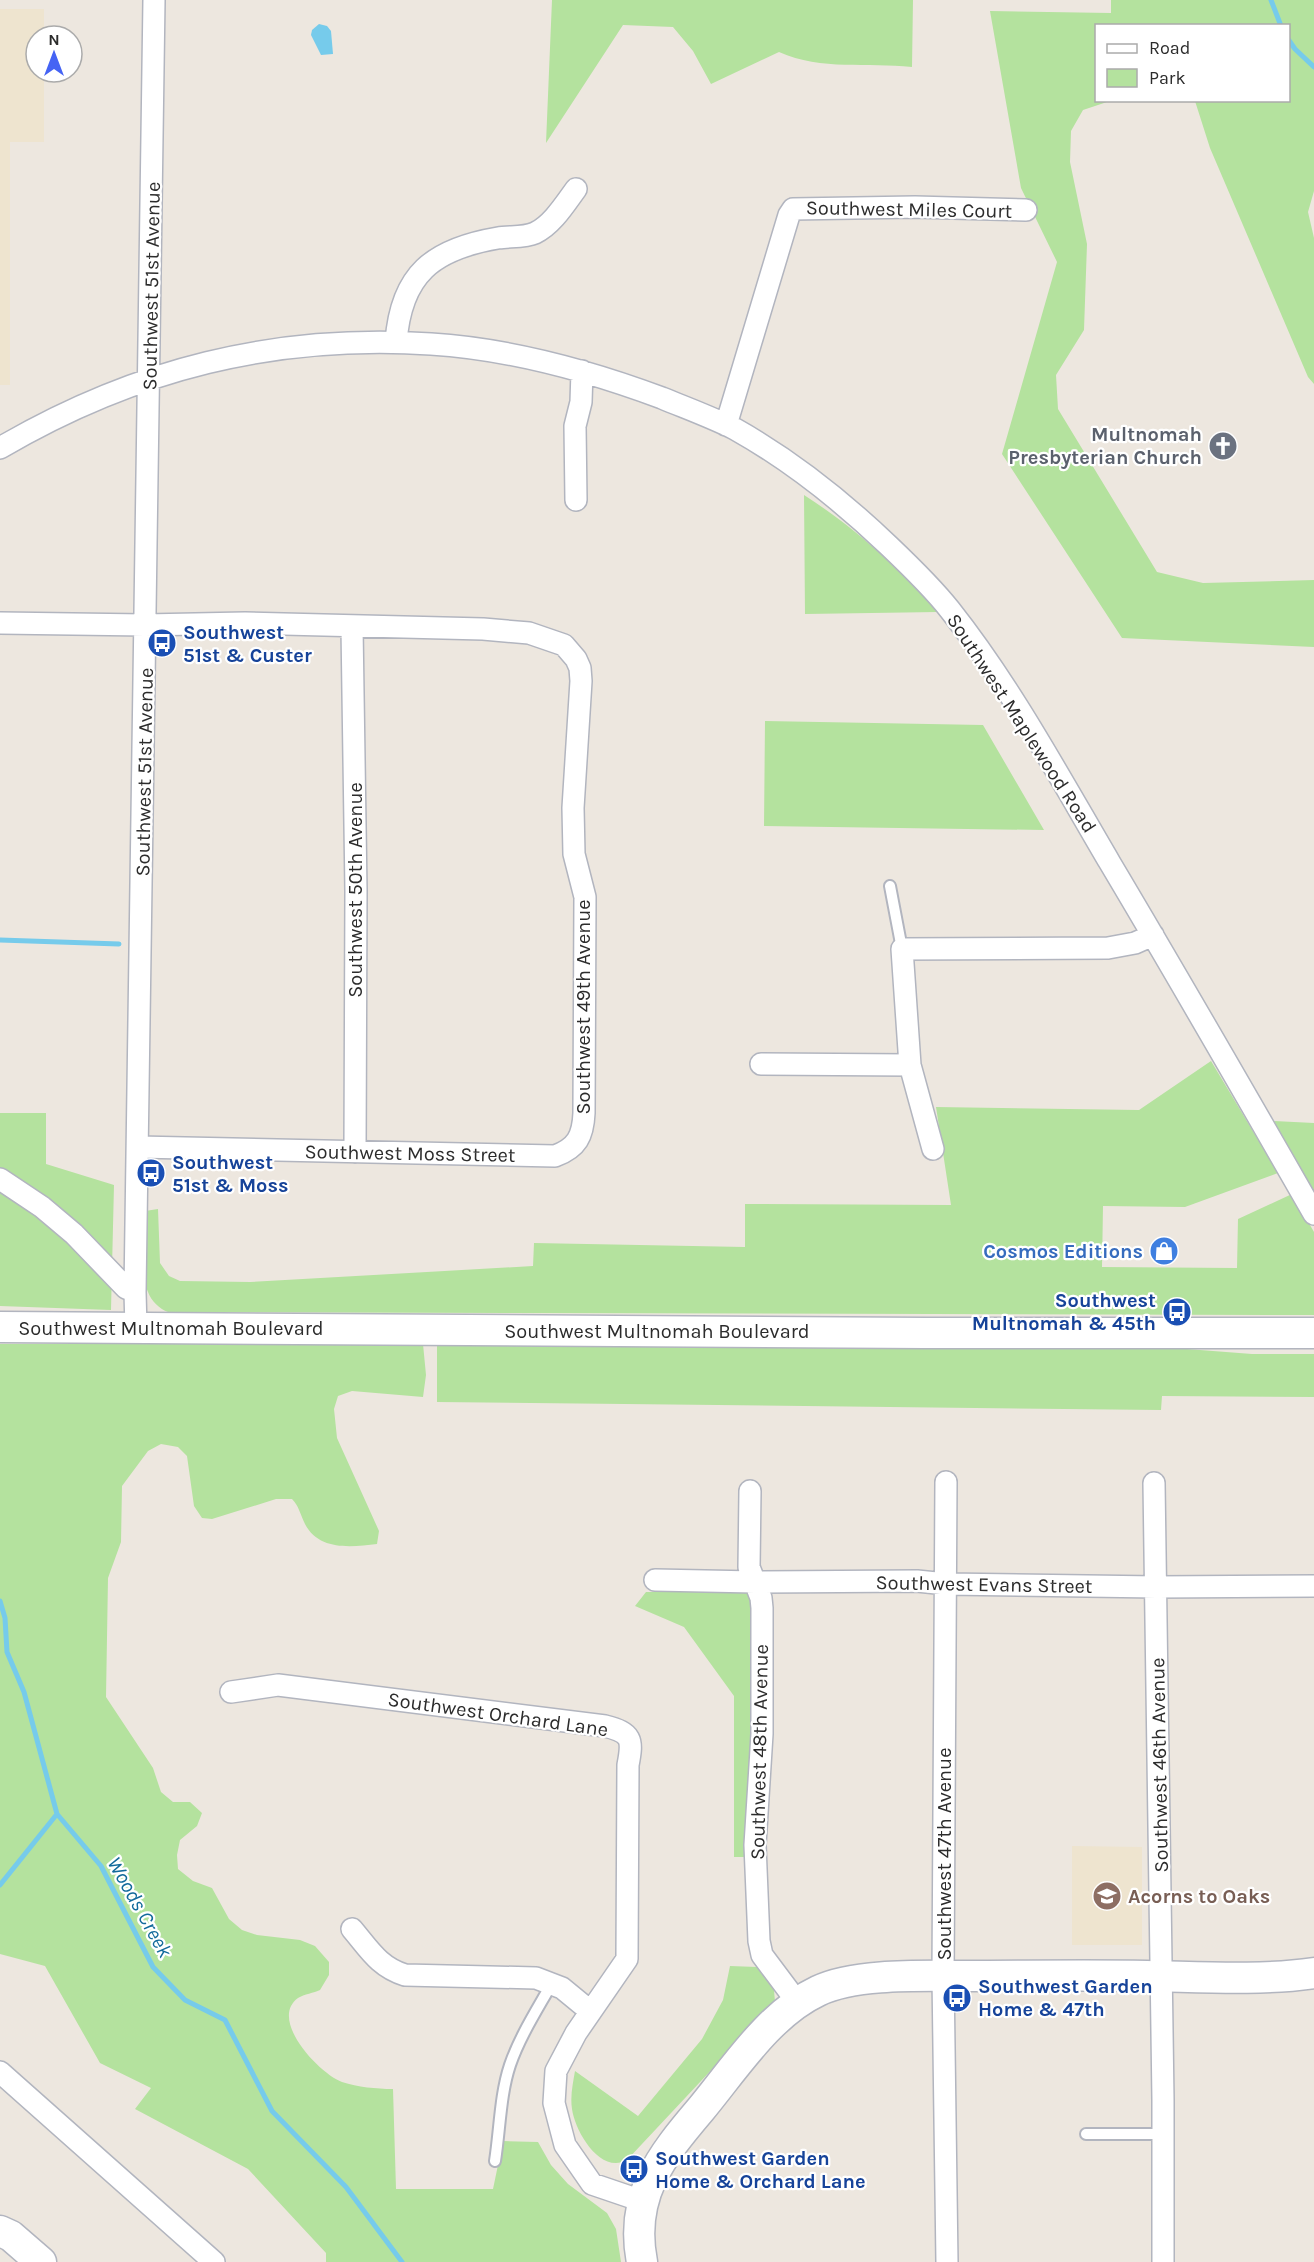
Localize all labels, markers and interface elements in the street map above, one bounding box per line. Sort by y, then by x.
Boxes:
north arrow [24,24,84,84]
legend [1095,24,1290,102]
text: N [48,30,60,49]
text: Road [1149,37,1190,59]
text: Park [1149,67,1186,89]
street label: Southwest 51st Avenue [138,181,165,391]
street label: Southwest Miles Court [806,196,1013,223]
place label: Multnomah Presbyterian Church [1008,423,1202,469]
church icon: Multnomah Presbyterian Church [1207,430,1239,462]
street label: Southwest Maplewood Road [942,609,1101,837]
place label: Southwest 51st & Custer [183,621,312,667]
bus stop icon: Southwest 51st & Custer [146,627,178,659]
street label: Southwest 51st Avenue [131,667,158,877]
street label: Southwest 50th Avenue [344,782,367,998]
street label: Southwest 49th Avenue [572,899,595,1115]
street label: Southwest Moss Street [304,1140,516,1167]
place label: Southwest 51st & Moss [172,1151,289,1197]
bus stop icon: Southwest 51st & Moss [135,1157,167,1189]
shop icon: Cosmos Editions [1148,1235,1180,1267]
place label: Cosmos Editions [983,1240,1143,1263]
place label: Southwest Multnomah & 45th [972,1289,1156,1335]
bus stop icon: Southwest Multnomah & 45th [1161,1296,1193,1328]
street label: Southwest Multnomah Boulevard [18,1317,324,1340]
street label: Southwest Multnomah Boulevard [504,1320,810,1343]
street label: Southwest Evans Street [875,1571,1093,1598]
street label: Southwest 48th Avenue [746,1644,773,1860]
street label: Southwest 46th Avenue [1146,1657,1173,1873]
street label: Southwest Orchard Lane [386,1688,610,1741]
street label: Southwest 47th Avenue [933,1748,956,1960]
water label: Woods Creek [102,1852,178,1962]
school or university icon: Acorns to Oaks [1091,1880,1123,1912]
place label: Acorns to Oaks [1128,1885,1270,1908]
place label: Southwest Garden Home & 47th [978,1975,1153,2021]
bus stop icon: Southwest Garden Home & 47th [941,1982,973,2014]
place label: Southwest Garden Home & Orchard Lane [655,2147,866,2193]
bus stop icon: Southwest Garden Home & Orchard Lane [618,2153,650,2185]

